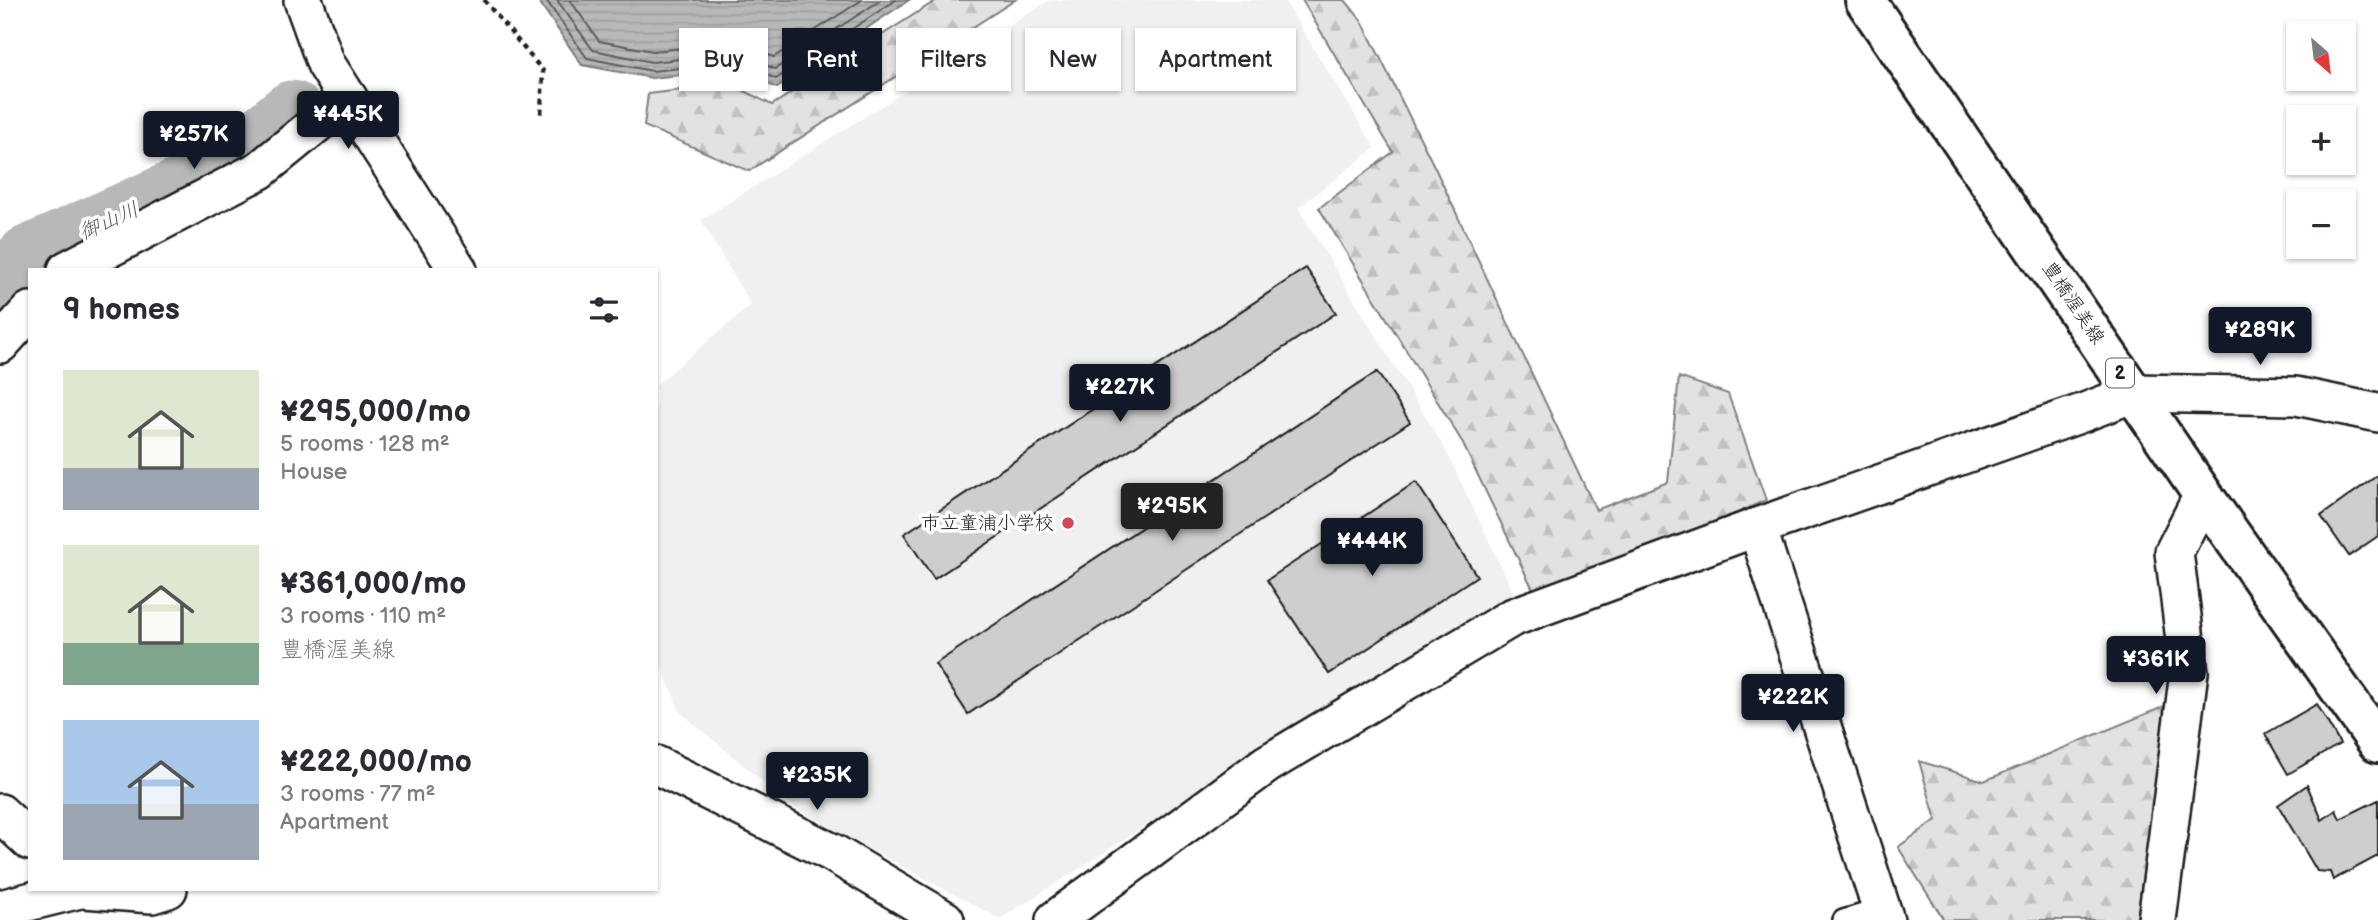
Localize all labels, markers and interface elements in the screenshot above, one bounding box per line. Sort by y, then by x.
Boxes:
north arrow [2286,21,2356,91]
map controls [2286,21,2356,259]
chip: Buy [679,28,768,91]
chip: Rent [782,28,882,91]
chip: Filters [896,28,1011,91]
chip: New [1025,28,1121,91]
chip: Apartment [1135,28,1296,91]
pin: ¥445K [299,92,397,151]
text: ¥445K [313,100,383,128]
button: + [2286,105,2356,175]
pin: ¥257K [145,111,243,171]
text: ¥257K [159,120,229,148]
button: − [2286,189,2356,259]
water label: 御山川 [75,197,143,245]
street label: 豊橋渥美線 [2037,257,2109,349]
icon: filters [585,291,623,329]
text: 9 homes [63,292,180,328]
pin: ¥289K [2211,308,2309,367]
text: ¥289K [2225,316,2295,344]
road number: 2 [2106,358,2134,388]
pin: ¥227K [1071,364,1169,424]
text: ¥227K [1085,373,1155,401]
text: ¥295,000/mo [280,394,471,430]
icon: home [119,398,203,482]
text: 5 rooms · 128 m² [280,430,450,458]
text: House [280,458,347,486]
pin: ¥295K [1123,484,1221,543]
text: ¥295K [1137,492,1207,520]
place label: 市立童浦小学校 [921,512,1054,535]
marker: 市立童浦小学校 [1060,515,1076,531]
pin: ¥444K [1323,518,1421,578]
text: ¥444K [1337,527,1407,555]
text: ¥361,000/mo [280,566,466,602]
icon: home [119,573,203,657]
text: 3 rooms · 110 m² [280,602,446,630]
text: 豊橋渥美線 [280,636,395,664]
pin: ¥361K [2107,636,2205,696]
text: ¥361K [2123,645,2189,673]
pin: ¥222K [1744,674,1842,734]
text: ¥222K [1757,683,1829,711]
text: ¥222,000/mo [280,744,472,780]
icon: home [119,748,203,832]
pin: ¥235K [768,752,866,812]
text: ¥235K [782,761,852,789]
text: 3 rooms · 77 m² [280,780,436,808]
text: Apartment [280,808,389,836]

